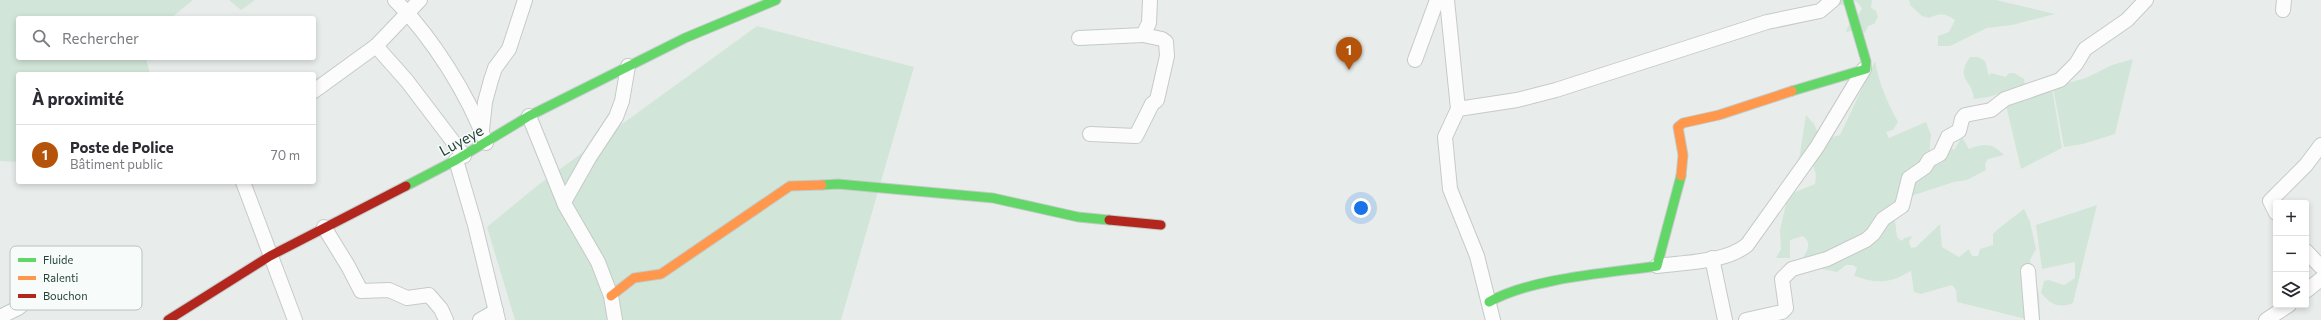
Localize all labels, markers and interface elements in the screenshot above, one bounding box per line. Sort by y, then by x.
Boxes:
search box [16,16,316,60]
icon: search [30,27,52,49]
text: Rechercher [62,29,139,47]
pin: 1 [1336,37,1362,70]
text: À proximité [32,88,124,109]
street label: Luyeye [436,121,486,159]
text: Poste de Police [70,138,174,156]
text: 1 [42,147,48,163]
text: 70 m [271,147,300,163]
text: Bâtiment public [70,156,163,172]
your location [1351,198,1371,218]
map controls [2273,200,2309,308]
button: + [2273,200,2309,236]
button: − [2273,236,2309,272]
legend [10,246,142,310]
text: Fluide [43,253,73,266]
text: Ralenti [43,271,79,284]
button: layers [2273,272,2309,308]
text: Bouchon [43,289,87,302]

